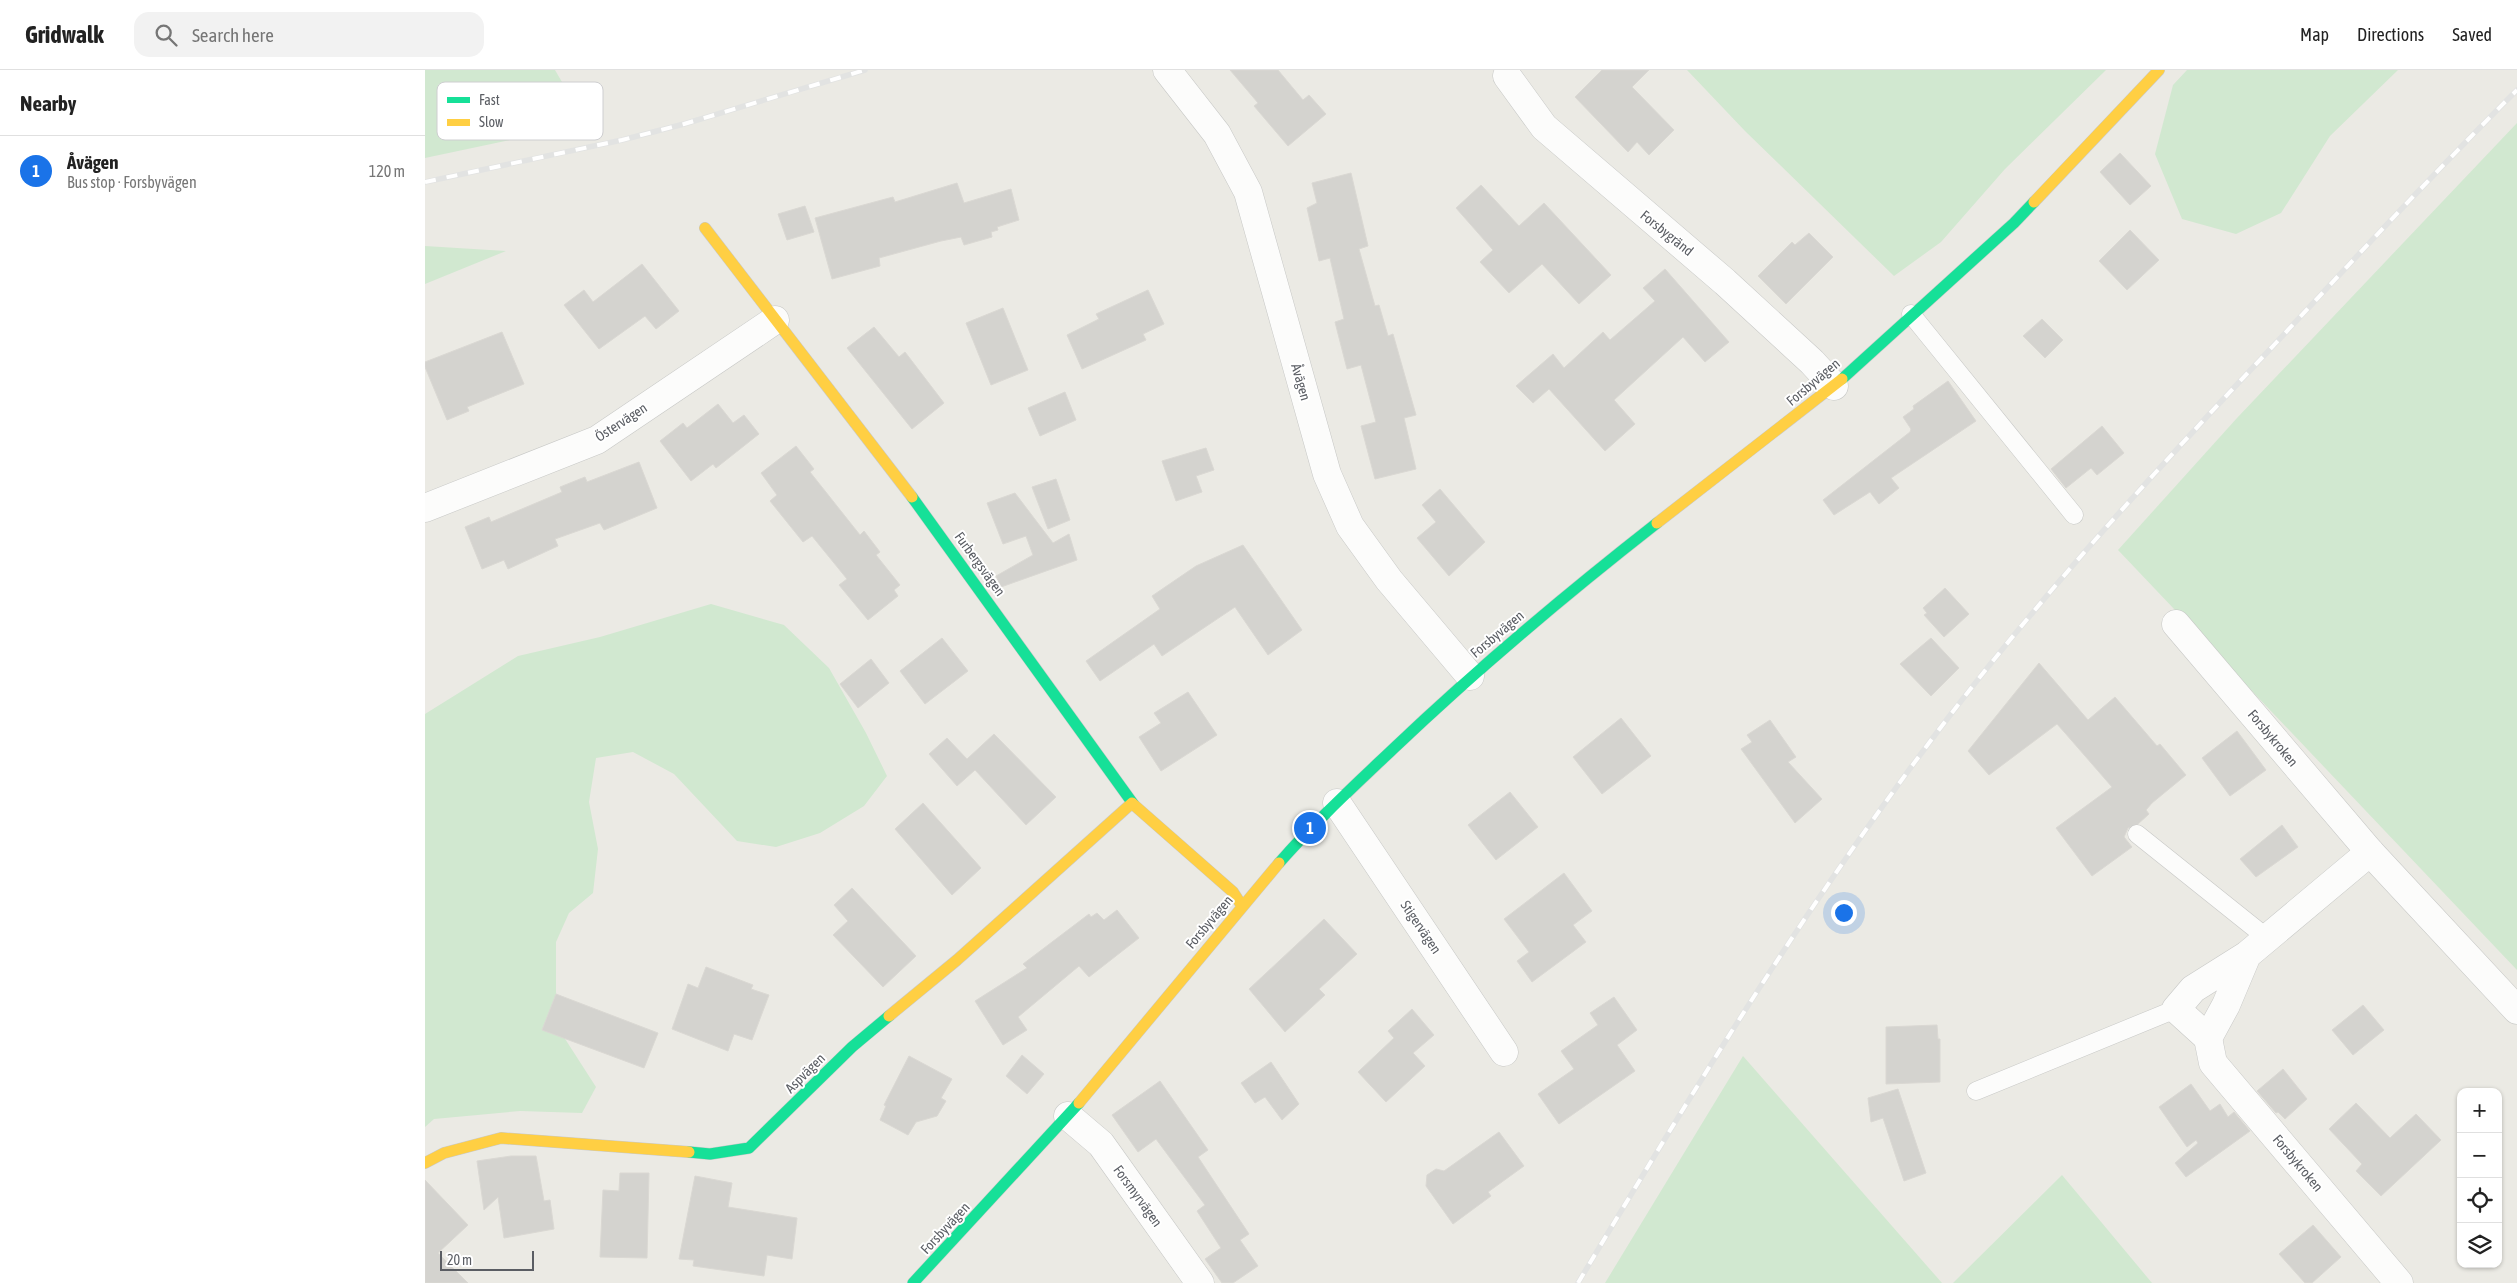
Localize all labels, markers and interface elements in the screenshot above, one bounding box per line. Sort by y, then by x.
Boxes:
search box [134,12,484,57]
text: Gridwalk [25,21,104,48]
icon: search [152,21,180,49]
text: Search here [192,24,274,46]
text: Map [2300,24,2329,45]
text: Directions [2357,24,2424,45]
text: Saved [2452,24,2492,45]
legend [437,82,603,140]
text: Nearby [20,91,76,115]
text: Fast [479,92,500,108]
text: Slow [479,114,504,130]
text: Åvägen [67,151,118,173]
text: 1 [32,162,40,180]
text: 120 m [369,162,405,180]
text: Bus stop · Forsbyvägen [67,173,197,191]
street label: Forsbygränd [1637,207,1697,259]
street label: Forsbyvägen [1783,355,1843,409]
street label: Åvägen [1288,361,1315,402]
street label: Östervägen [592,399,650,445]
street label: Furbergsvägen [951,529,1009,599]
street label: Forsbyvägen [1467,607,1527,661]
street label: Forsbykroken [2245,706,2301,770]
pin: 1 [1294,809,1326,847]
street label: Forsbyvägen [1182,892,1236,952]
street label: Stigervägen [1397,897,1445,957]
your location [1831,900,1857,926]
street label: Aspvägen [782,1050,828,1096]
map controls [2457,1088,2502,1268]
button: + [2457,1088,2502,1133]
street label: Forsbykroken [2270,1131,2326,1195]
button: − [2457,1133,2502,1178]
street label: Forsmyrvägen [1110,1162,1166,1230]
button: locate [2457,1178,2502,1223]
street label: Forsbyvägen [917,1199,973,1257]
button: layers [2457,1223,2502,1268]
scale bar [440,1248,534,1271]
text: 20 m [447,1252,472,1268]

